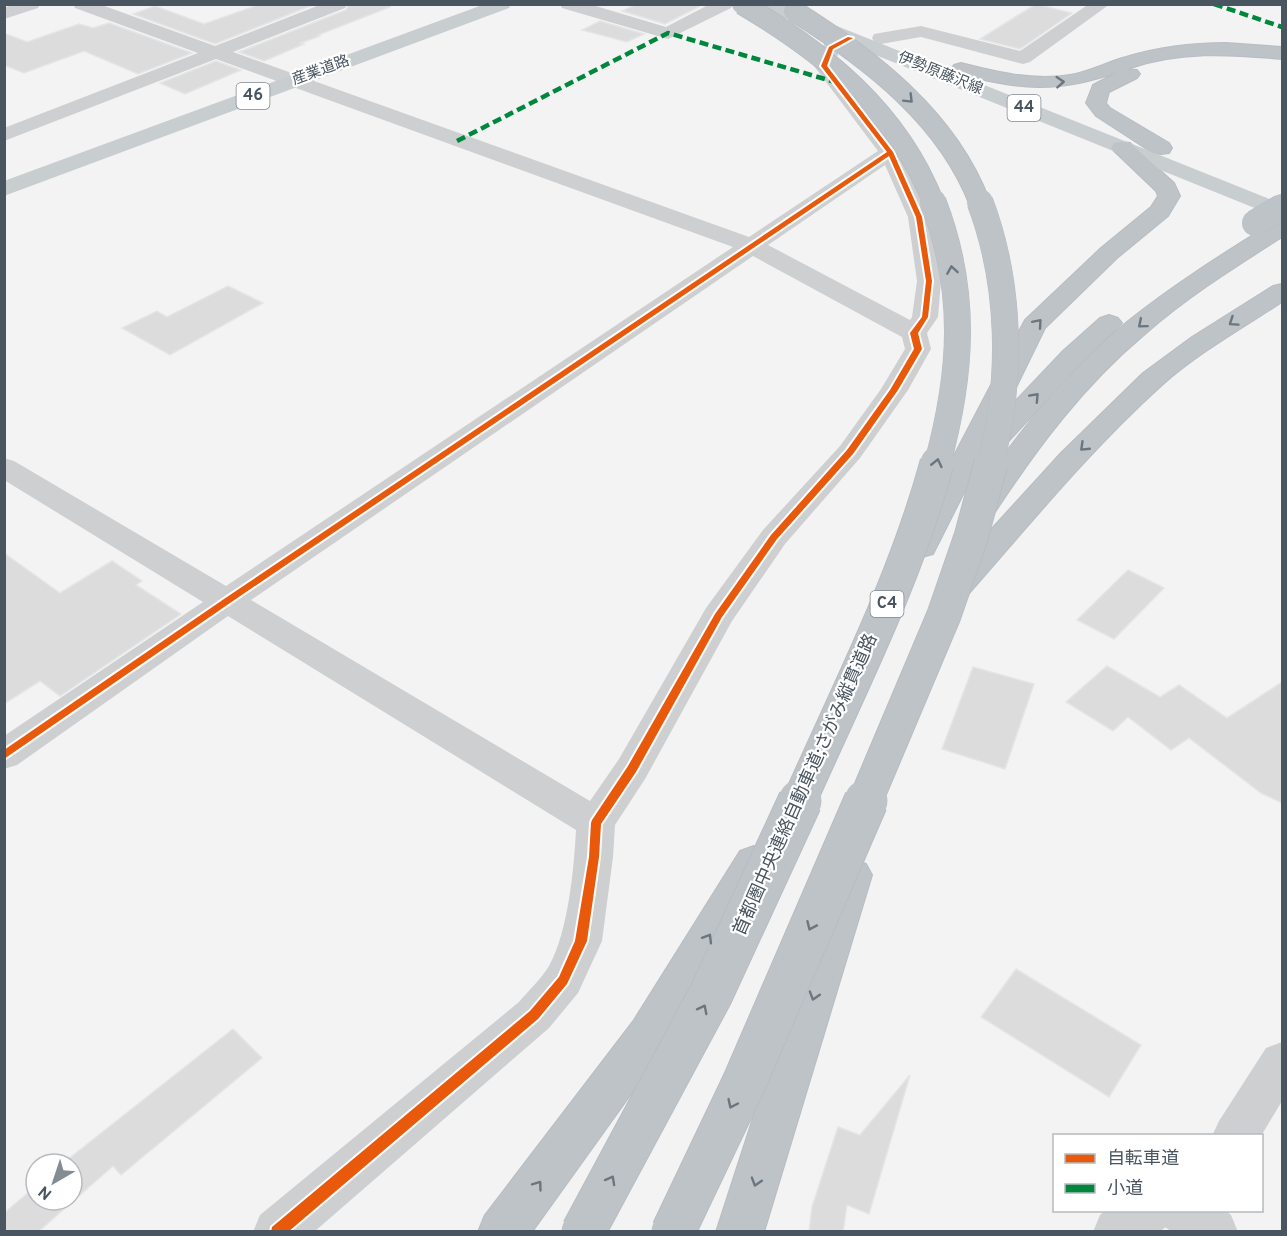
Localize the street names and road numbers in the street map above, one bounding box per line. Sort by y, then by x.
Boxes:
street label: 伊勢原藤沢線 [895,48,985,100]
street label: 産業道路 [290,52,352,90]
road number: 46 [236,83,270,109]
road number: 44 [1008,95,1040,121]
road number: C4 [870,591,904,617]
street label: 首都圏中央連絡自動車道;さがみ縦貫道路 [729,630,883,940]

